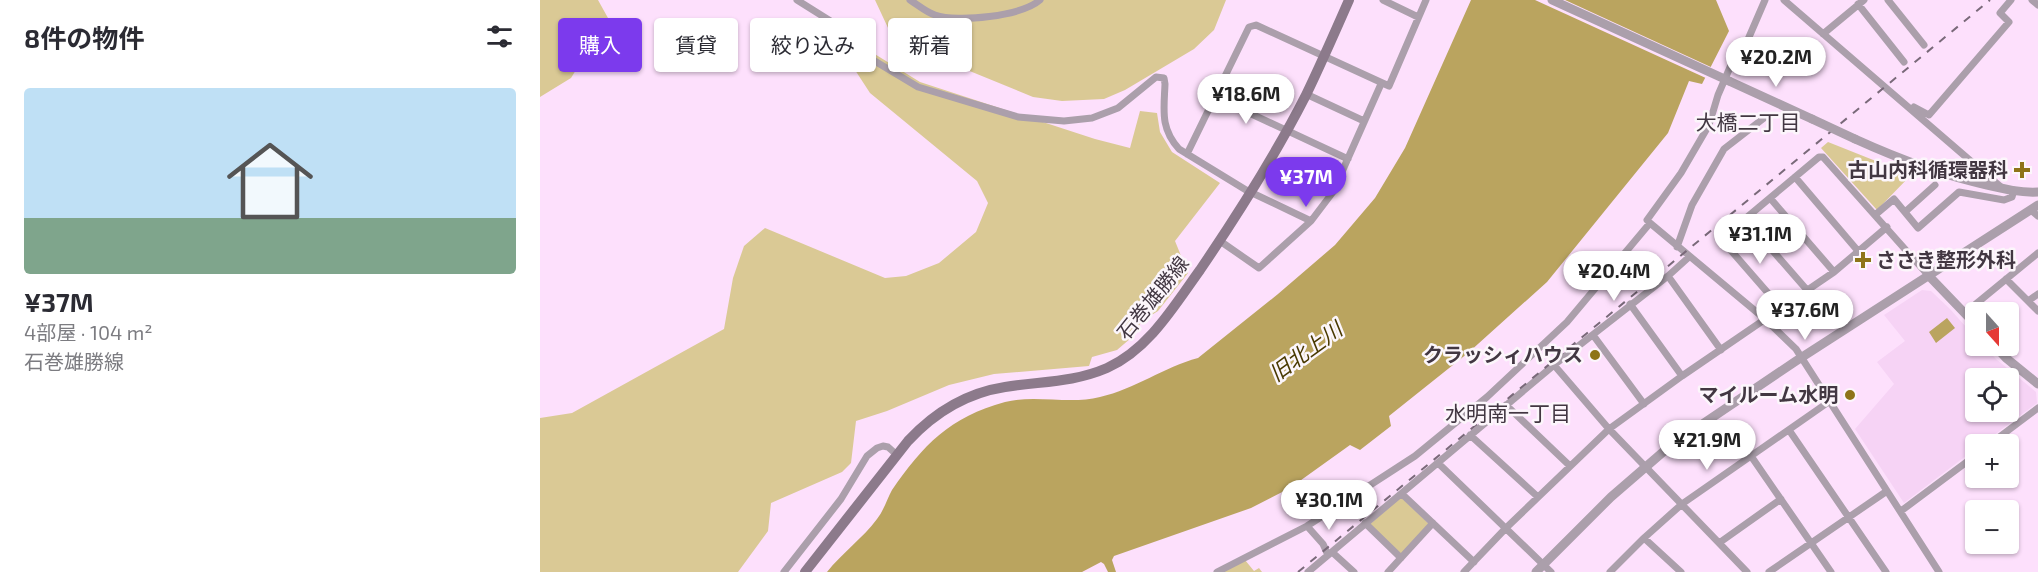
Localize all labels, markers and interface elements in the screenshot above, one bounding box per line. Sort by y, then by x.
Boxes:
chip: 購入 [558,18,642,72]
chip: 賃貸 [654,18,738,72]
chip: 絞り込み [750,18,876,72]
chip: 新着 [888,18,972,72]
icon: filters [483,20,516,53]
text: 8件の物件 [24,22,144,53]
pin: ¥20.2M [1727,37,1825,88]
text: ¥20.2M [1740,44,1812,68]
pin: ¥18.6M [1197,74,1295,125]
text: ¥18.6M [1211,81,1281,105]
district label: 大橋二丁目 [1696,109,1801,134]
icon: home [216,127,324,235]
pin: ¥37M [1270,157,1342,208]
place label: 古山内科循環器科 [1848,157,2008,181]
marker: 古山内科循環器科 [2013,161,2031,179]
text: ¥37M [1279,164,1333,188]
pin: ¥31.1M [1711,214,1809,265]
text: ¥31.1M [1728,221,1792,245]
place label: ささき整形外科 [1876,247,2016,271]
street label: 石巻雄勝線 [1111,251,1193,344]
pin: ¥20.4M [1565,251,1663,302]
marker: ささき整形外科 [1854,251,1872,269]
text: ¥20.4M [1577,258,1651,282]
text: ¥37M [24,286,94,317]
pin: ¥37.6M [1756,290,1854,341]
text: ¥37.6M [1770,297,1840,321]
north arrow [1965,302,2019,356]
map controls [1965,302,2019,554]
water label: 旧北上川 [1264,315,1348,386]
text: 4部屋 · 104 m² [24,320,153,344]
place label: クラッシィハウス [1423,342,1583,366]
marker: クラッシィハウス [1588,348,1602,362]
text: 石巻雄勝線 [24,349,124,373]
button: locate [1965,368,2019,422]
place label: マイルーム水明 [1699,382,1838,406]
marker: マイルーム水明 [1843,388,1857,402]
district label: 水明南一丁目 [1445,400,1571,425]
pin: ¥21.9M [1658,420,1756,471]
text: ¥21.9M [1673,427,1741,451]
button: + [1965,434,2019,488]
pin: ¥30.1M [1280,480,1378,531]
text: ¥30.1M [1295,487,1363,511]
button: − [1965,500,2019,554]

